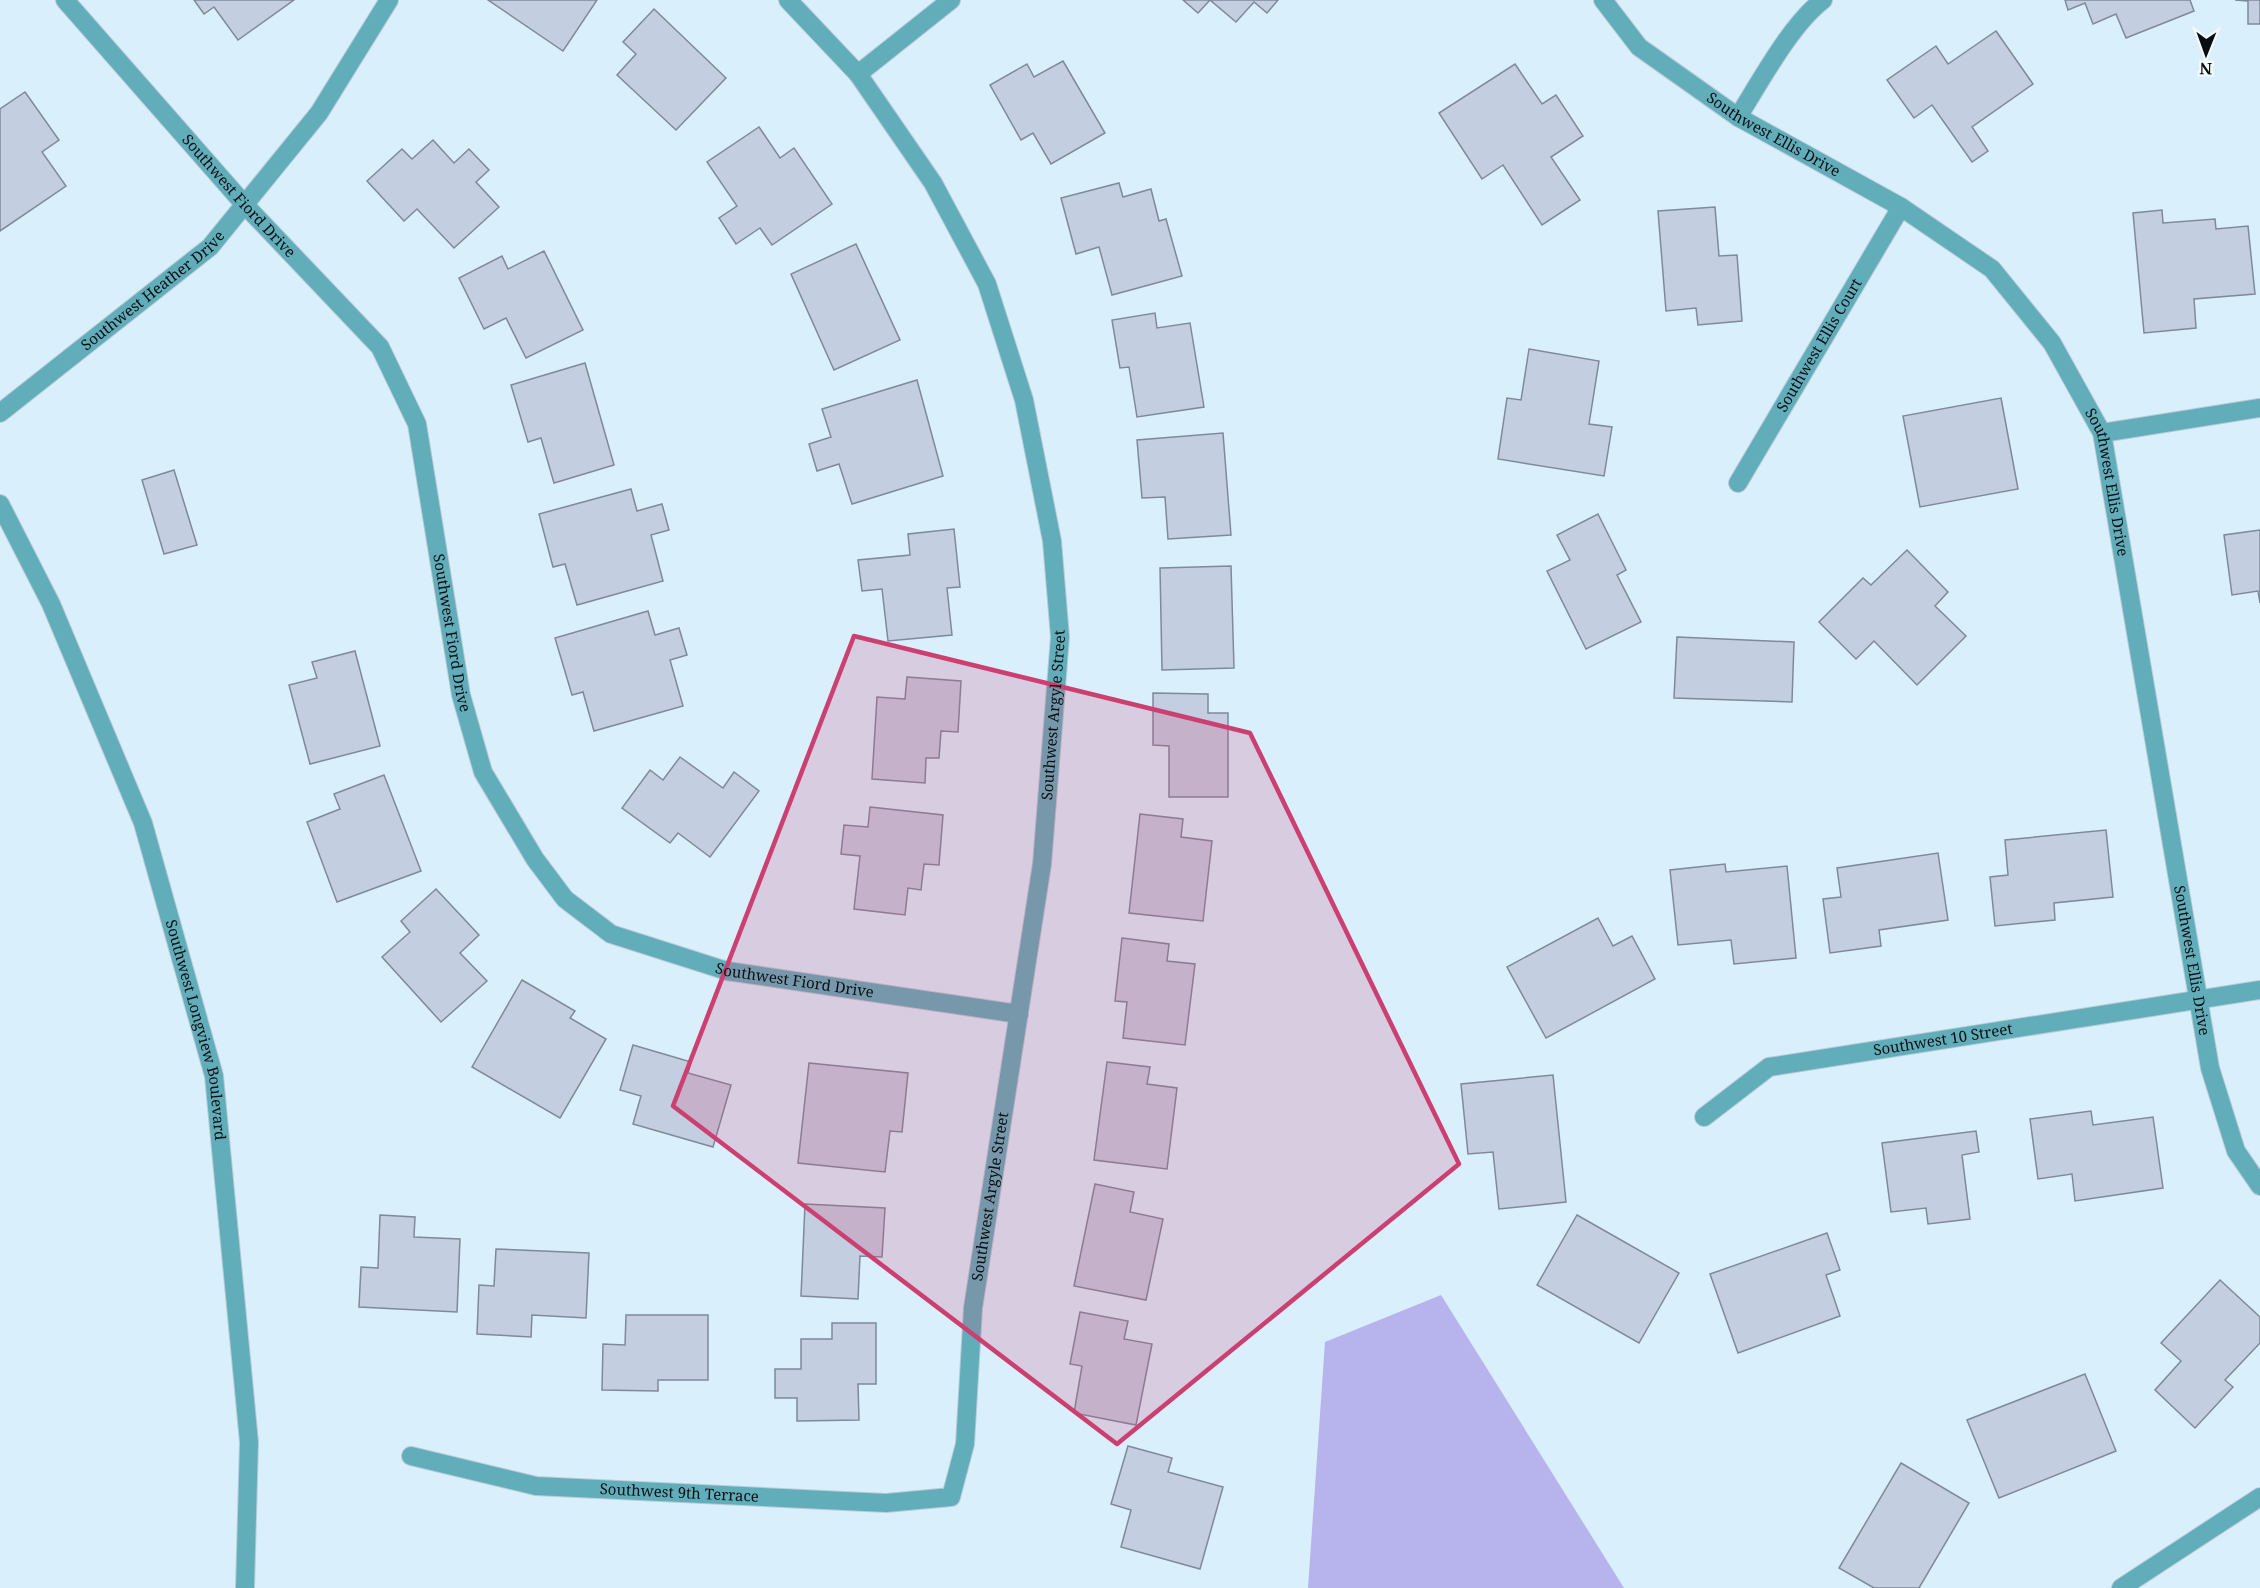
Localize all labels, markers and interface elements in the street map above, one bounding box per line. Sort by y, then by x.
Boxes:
north arrow [2176,24,2236,84]
text: N [2199,58,2212,80]
street label: Southwest Ellis Drive [1703,87,1844,181]
street label: Southwest Fiord Drive [178,129,301,261]
street label: Southwest Heather Drive [76,226,228,354]
street label: Southwest Ellis Court [1771,274,1866,415]
street label: Southwest Ellis Drive [2081,404,2134,558]
street label: Southwest Fiord Drive [429,552,476,714]
street label: Southwest Argyle Street [1036,629,1069,801]
street label: Southwest Ellis Drive [2170,884,2215,1037]
street label: Southwest Longview Boulevard [162,917,231,1141]
street label: Southwest Fiord Drive [713,957,875,1002]
street label: Southwest 10 Street [1872,1018,2014,1060]
street label: Southwest Argyle Street [966,1111,1012,1282]
street label: Southwest 9th Terrace [599,1478,759,1506]

